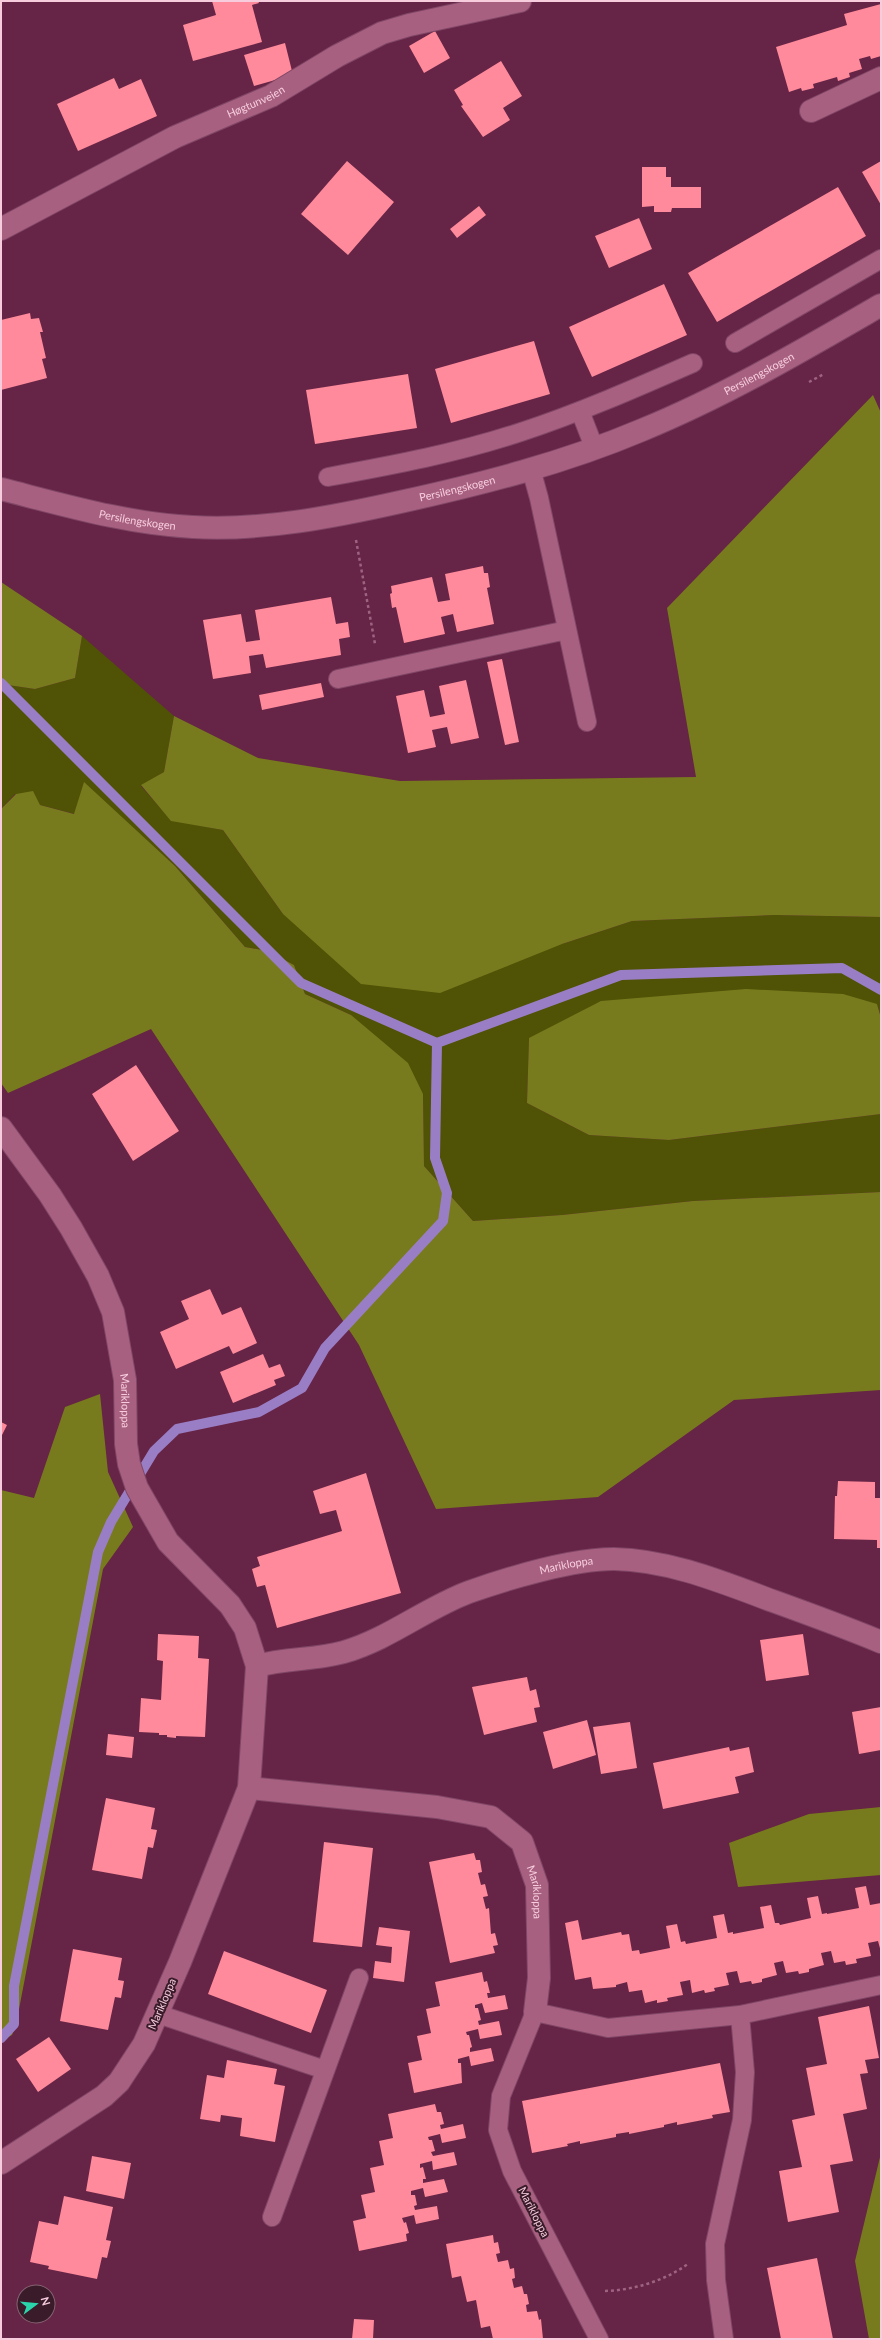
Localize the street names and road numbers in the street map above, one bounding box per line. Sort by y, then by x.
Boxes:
street label: Høgtunveien [225,82,287,120]
street label: Persilengskogen [721,349,796,397]
street label: Persilengskogen [418,472,496,504]
street label: Persilengskogen [98,507,176,532]
street label: Marikloppa [118,1372,133,1428]
street label: Marikloppa [538,1553,594,1576]
street label: Marikloppa [525,1863,545,1919]
street label: Marikloppa [145,1976,178,2031]
street label: Marikloppa [516,2185,553,2239]

